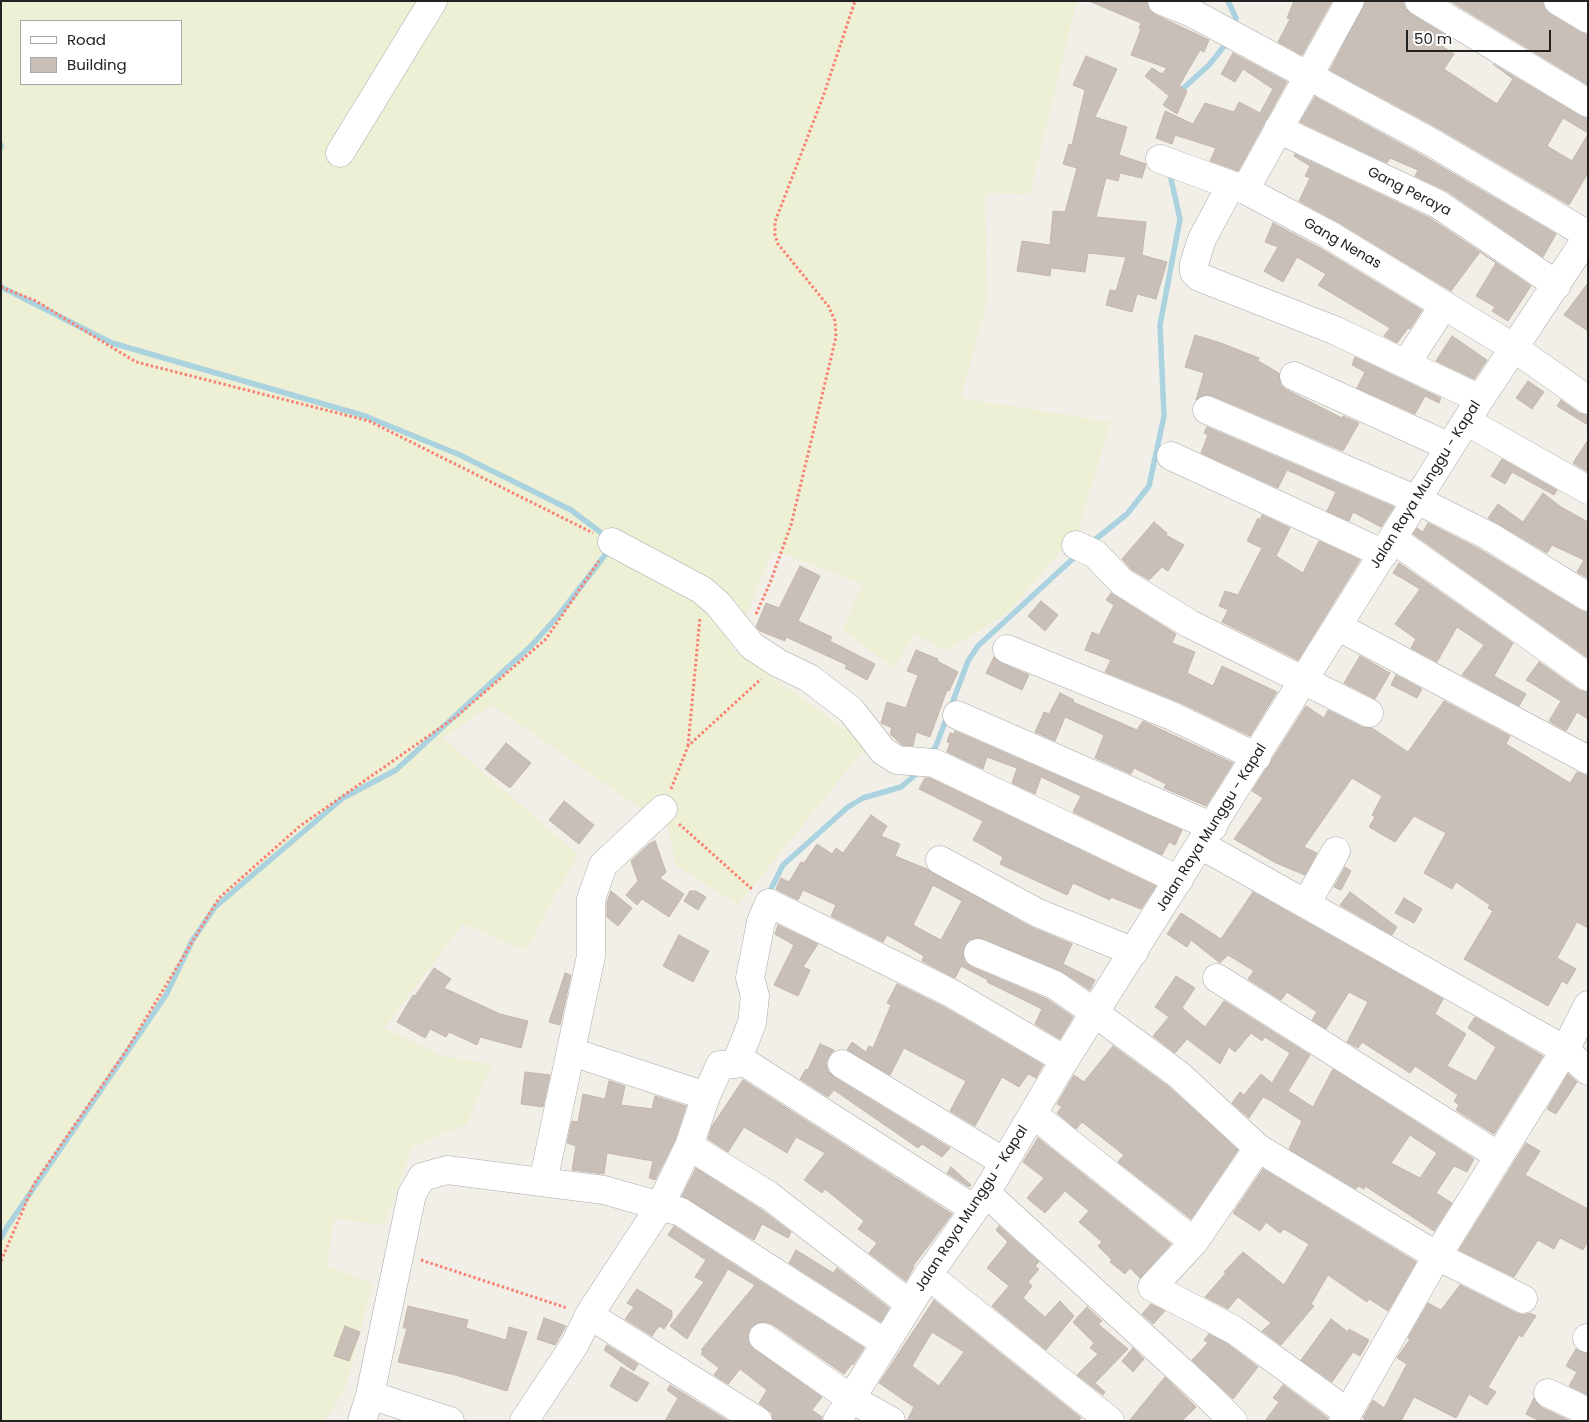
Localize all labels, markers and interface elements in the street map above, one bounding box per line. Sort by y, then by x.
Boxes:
legend [20,20,182,85]
scale bar [1409,20,1554,52]
text: 50 m [1414,28,1452,49]
text: Road [67,29,106,50]
text: Building [67,54,127,75]
street label: Gang Peraya [1364,164,1454,220]
street label: Gang Nenas [1300,215,1384,273]
street label: Jalan Raya Munggu - Kapal [1367,398,1485,572]
street label: Jalan Raya Munggu - Kapal [1153,741,1271,915]
street label: Jalan Raya Munggu - Kapal [912,1123,1032,1295]

